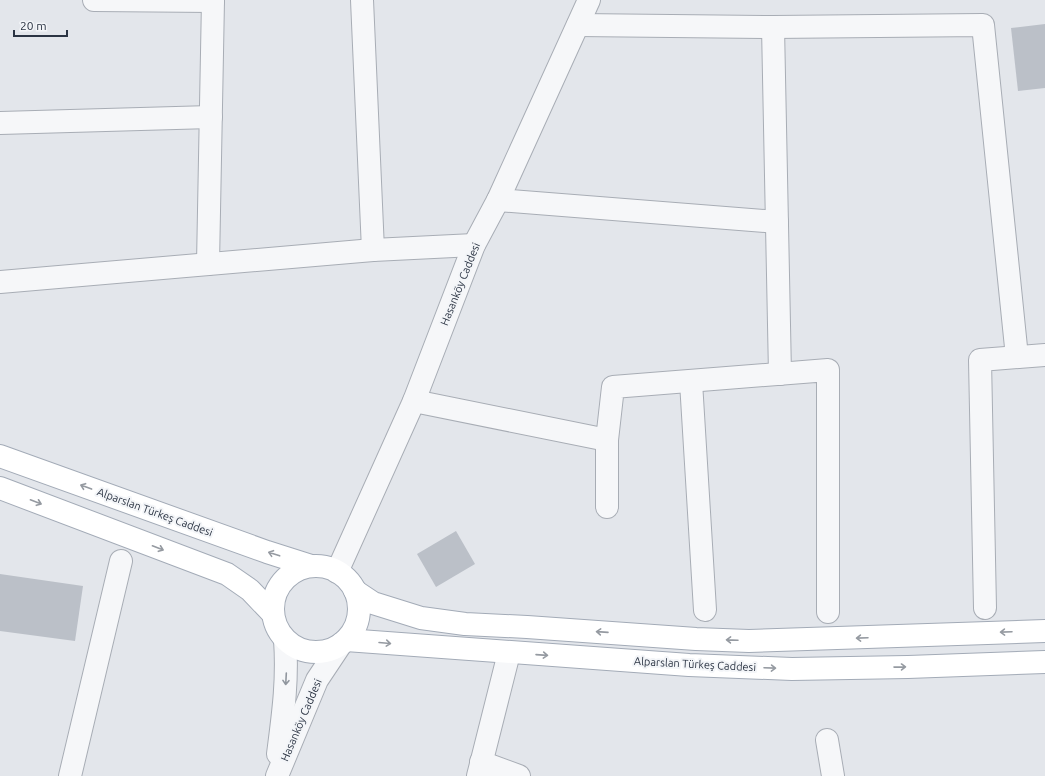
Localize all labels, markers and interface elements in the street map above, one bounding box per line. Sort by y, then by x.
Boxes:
scale bar [14,12,67,38]
text: 20 m [20,19,47,32]
street label: Hasanköy Caddesi [438,241,482,327]
one-way arrow [80,482,92,490]
street label: Alparslan Türkeş Caddesi [96,485,214,539]
one-way arrow [30,499,42,507]
one-way arrow [152,545,164,553]
one-way arrow [267,550,280,557]
one-way arrow [596,629,609,636]
one-way arrow [1000,629,1013,636]
one-way arrow [856,634,869,641]
one-way arrow [726,636,739,644]
one-way arrow [378,639,391,647]
one-way arrow [535,651,548,658]
street label: Alparslan Türkeş Caddesi [634,655,756,673]
one-way arrow [893,663,906,671]
one-way arrow [763,664,776,672]
one-way arrow [283,672,290,685]
street label: Hasanköy Caddesi [278,677,324,763]

